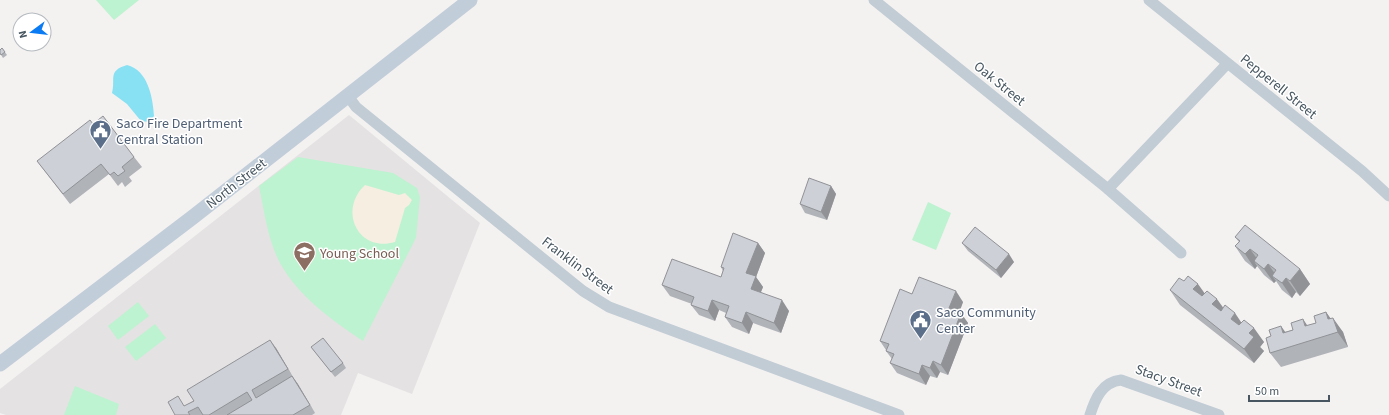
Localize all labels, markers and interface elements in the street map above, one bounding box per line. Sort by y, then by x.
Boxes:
north arrow [12,12,52,52]
text: N [15,29,31,40]
street label: Pepperell Street [1236,50,1321,124]
street label: Oak Street [969,57,1030,111]
place label: Saco Fire Department Central Station [116,114,243,150]
public building icon: Saco Fire Department Central Station [87,118,113,151]
street label: North Street [202,154,271,214]
street label: Franklin Street [537,232,618,300]
school or university icon: Young School [291,240,317,273]
place label: Young School [319,244,399,264]
place label: Saco Community Center [936,303,1036,339]
public building icon: Saco Community Center [908,307,934,340]
street label: Stacy Street [1133,360,1205,402]
scale bar [1249,377,1329,403]
text: 50 m [1255,383,1279,400]

